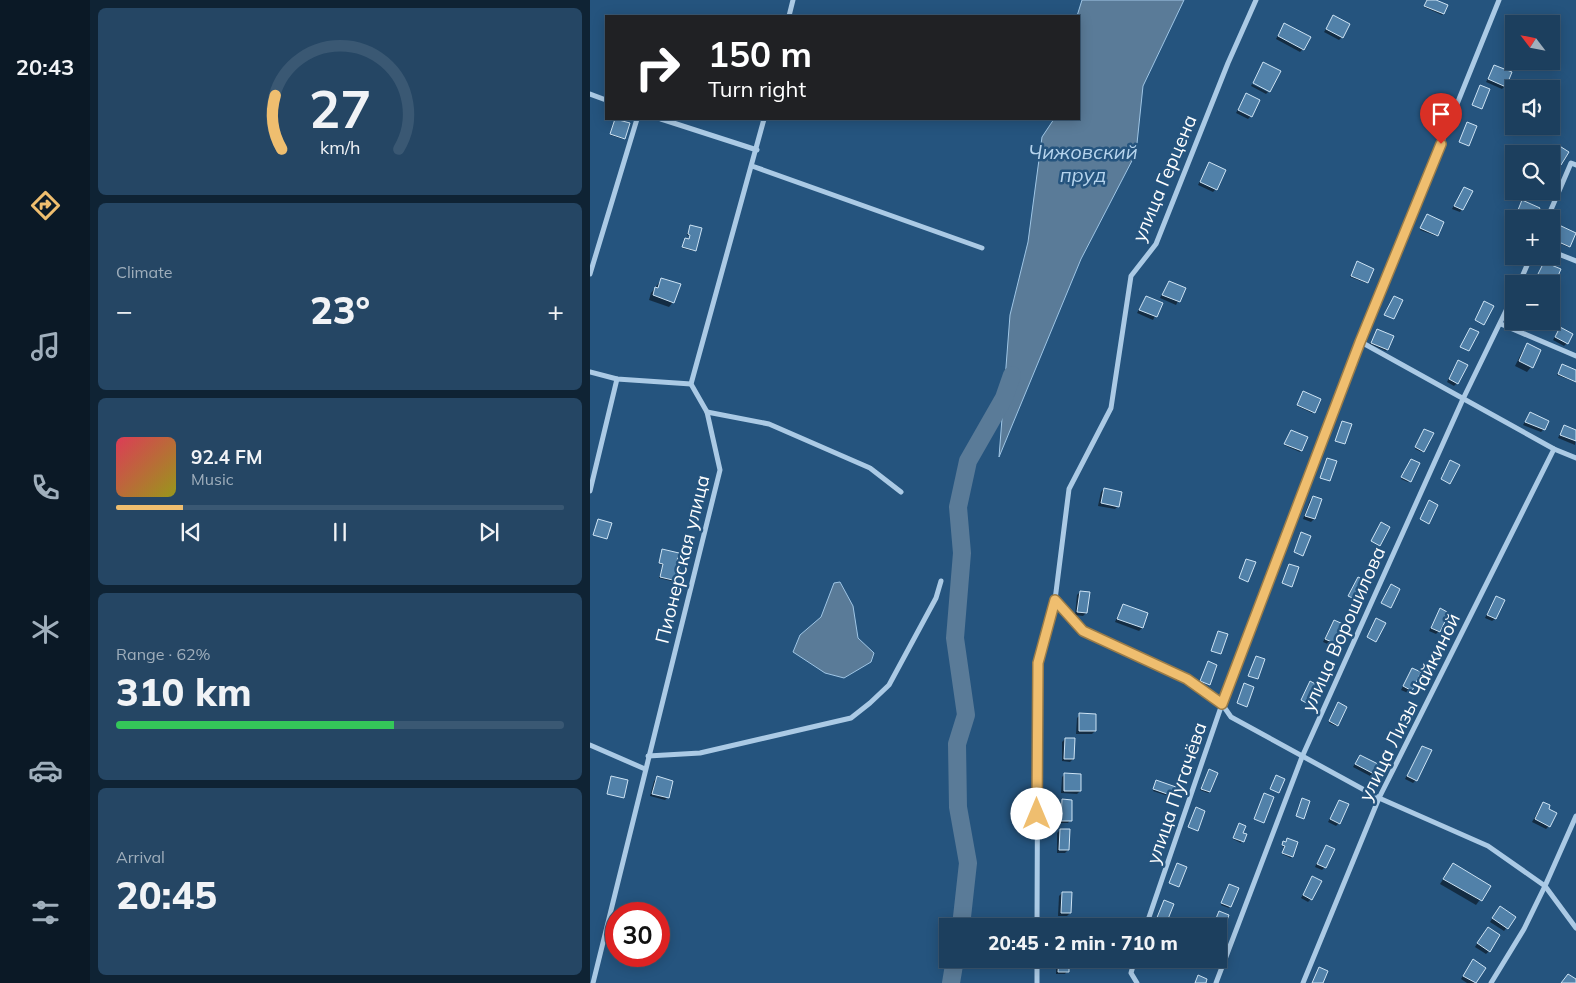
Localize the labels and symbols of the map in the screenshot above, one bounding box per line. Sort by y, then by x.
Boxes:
north arrow [1505,15,1560,70]
pin [1420,93,1462,144]
street label: улица Герцена [1126,111,1202,245]
water label: Чижовский пруд [1028,139,1138,187]
street label: Пионерская улица [649,472,715,646]
street label: улица Ворошилова [1296,543,1390,715]
street label: улица Лизы Чайкиной [1353,609,1465,805]
street label: улица Пугачёва [1140,719,1212,867]
position arrow [1010,787,1062,839]
speed limit sign: 30 [605,902,670,967]

